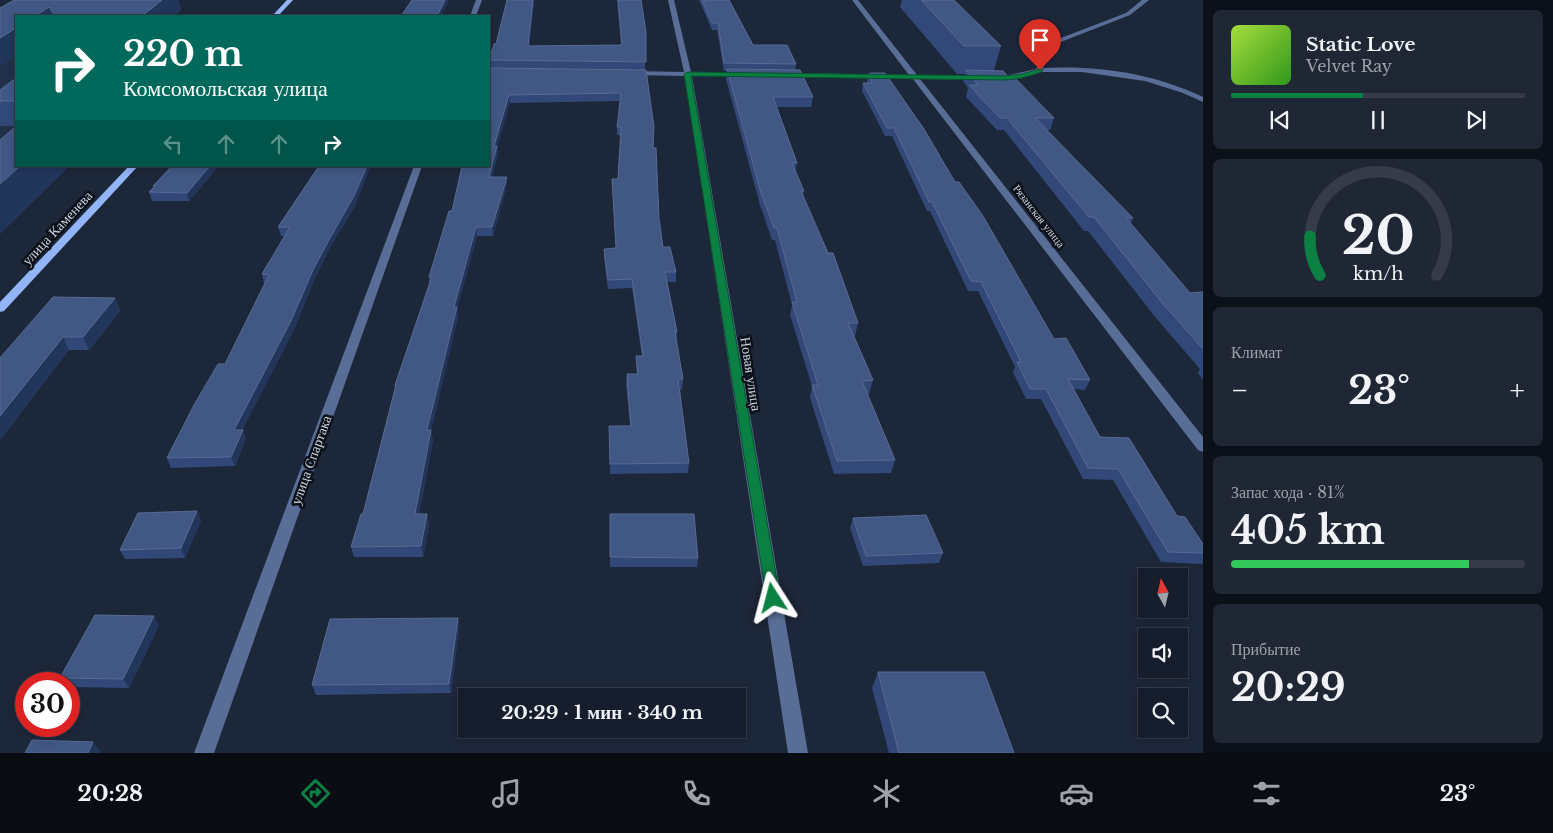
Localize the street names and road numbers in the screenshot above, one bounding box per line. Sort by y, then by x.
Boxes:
street label: Рязанская улица [1010,182,1068,250]
street label: улица Каменева [18,186,97,269]
street label: Новая улица [736,336,766,413]
street label: улица Спартака [287,412,336,507]

